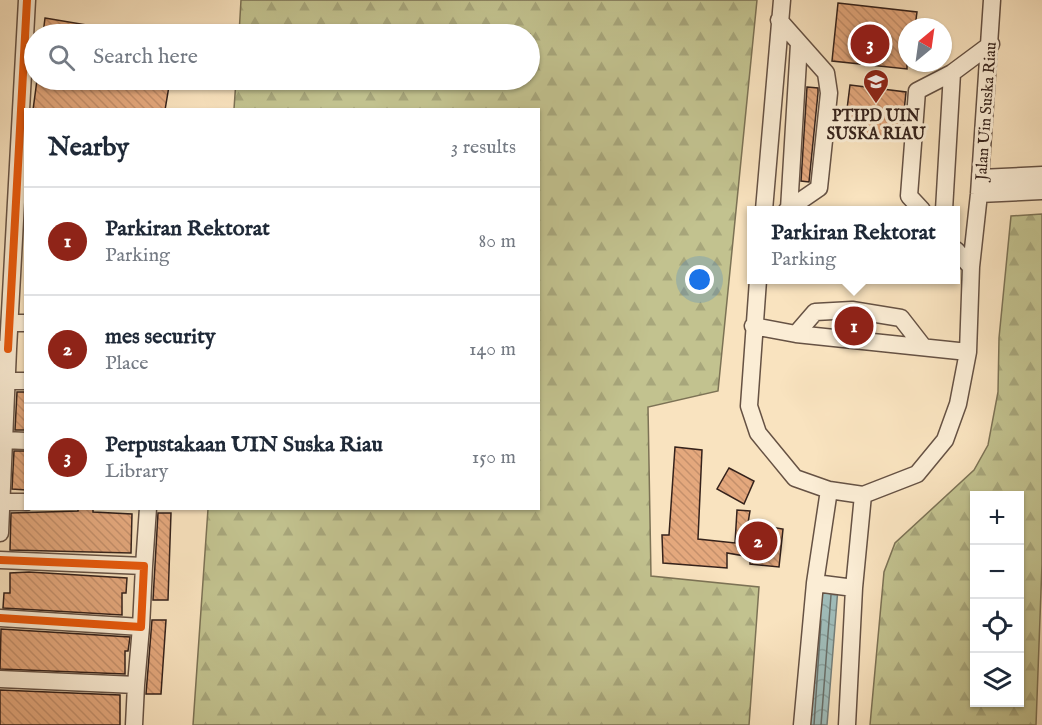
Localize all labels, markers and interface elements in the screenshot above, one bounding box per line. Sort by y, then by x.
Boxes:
north arrow [898,18,952,72]
pin: 3 [850,22,890,66]
search box [24,24,540,90]
icon: search [45,41,78,74]
street label: Jalan Uin Suska Riau [972,41,1002,183]
text: Search here [93,43,198,71]
school or university icon: PTIPD UIN SUSKA RIAU [861,67,891,105]
place label: PTIPD UIN SUSKA RIAU [827,107,926,145]
text: Nearby [48,131,129,164]
text: 3 results [451,135,516,160]
popup [747,206,960,284]
text: Parkiran Rektorat [105,215,270,243]
text: Parkiran Rektorat [771,219,936,247]
text: 1 [64,229,71,254]
text: 80 m [479,229,516,254]
text: Parking [105,243,170,268]
text: Parking [771,247,836,272]
your location [685,265,714,294]
pin: 1 [834,304,874,348]
text: mes security [105,323,216,351]
text: 2 [63,337,72,362]
text: 140 m [469,337,516,362]
text: Place [105,351,148,376]
text: Perpustakaan UIN Suska Riau [105,431,383,459]
text: 3 [64,445,71,470]
text: 150 m [472,445,516,470]
text: Library [105,459,168,484]
map controls [970,491,1024,707]
button: + [970,491,1024,545]
pin: 2 [738,518,777,564]
button: − [970,545,1024,599]
button: locate [970,599,1024,653]
button: layers [970,653,1024,707]

